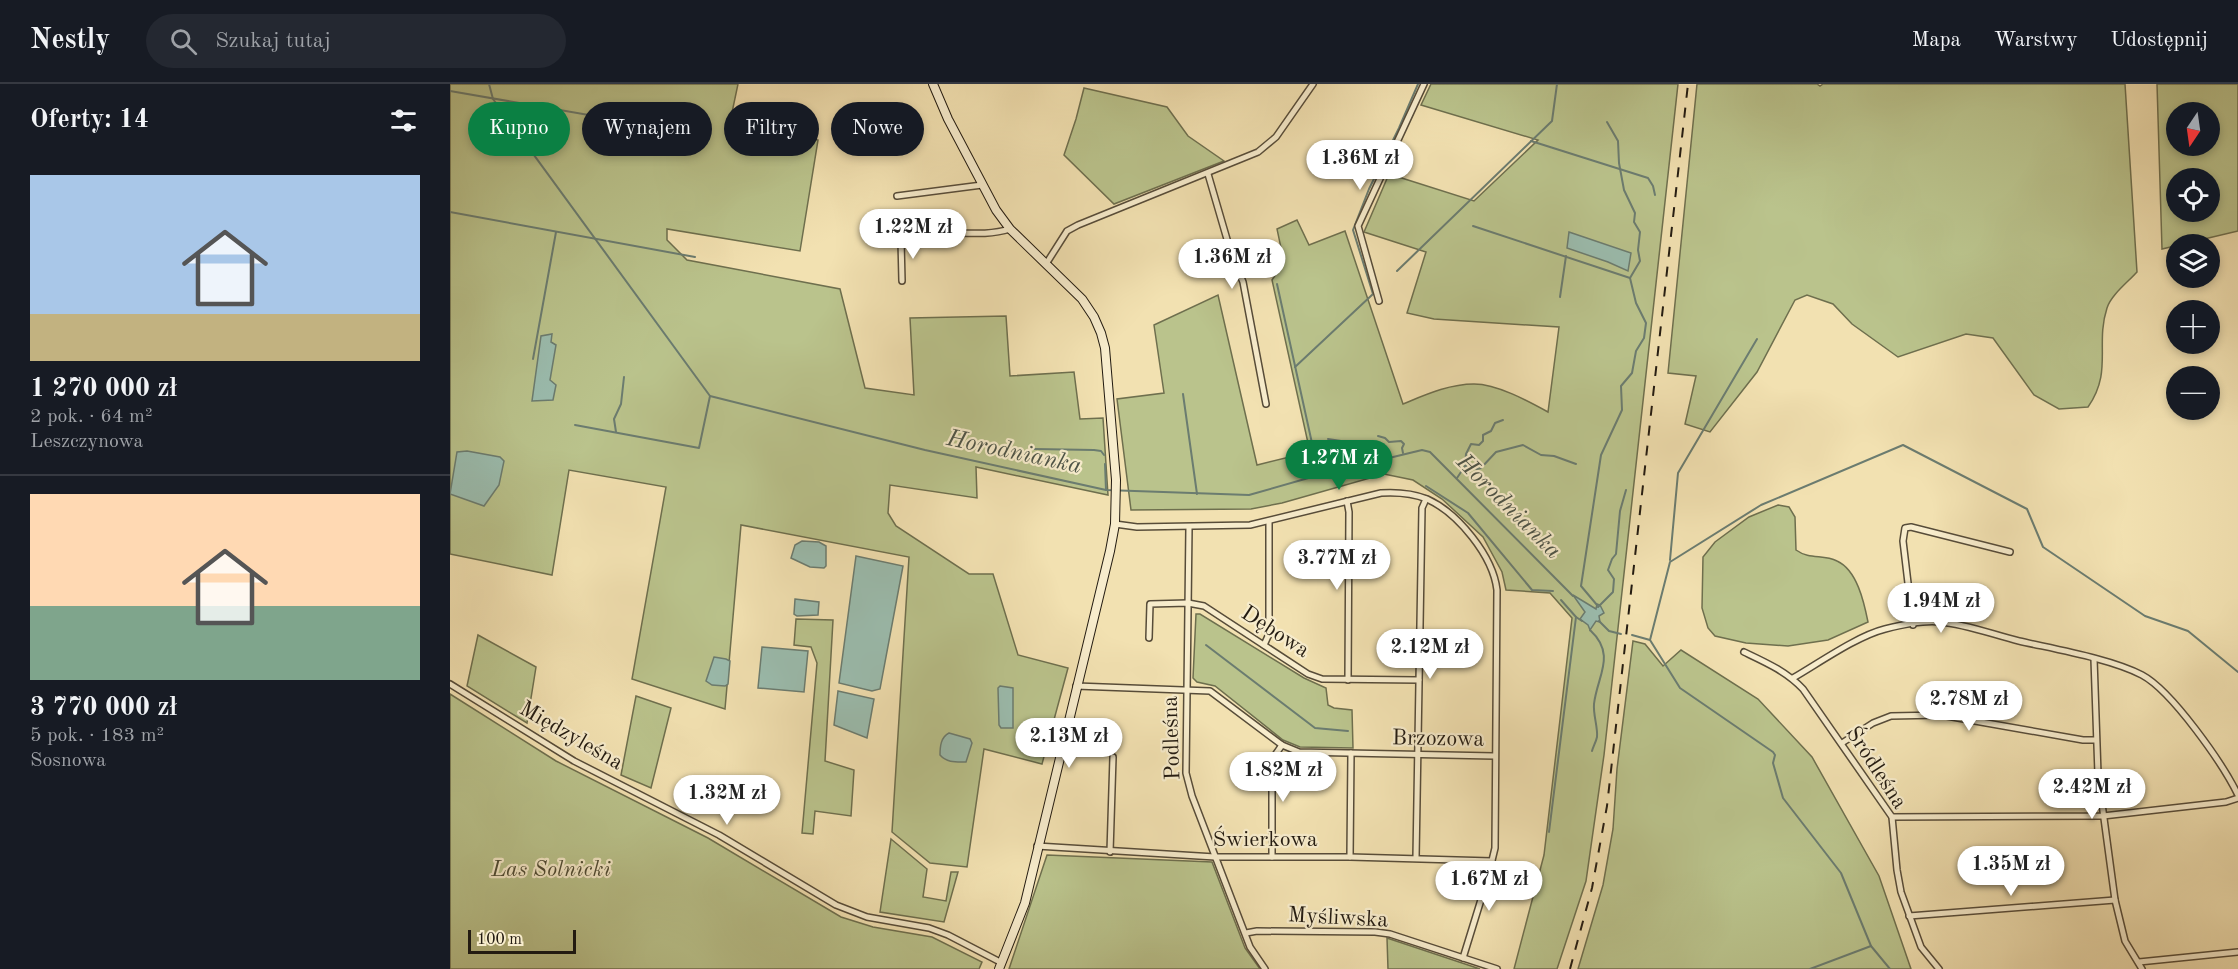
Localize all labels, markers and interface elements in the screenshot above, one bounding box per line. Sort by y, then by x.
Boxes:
search box [146,14,566,68]
icon: search [167,25,200,58]
text: Nestly [30,27,110,55]
text: Szukaj tutaj [215,30,331,52]
text: Mapa [1912,30,1961,51]
text: Warstwy [1994,30,2078,51]
text: Udostępnij [2111,30,2208,51]
chip: Kupno [468,102,570,156]
chip: Wynajem [582,102,712,156]
chip: Filtry [724,102,819,156]
chip: Nowe [831,102,924,156]
north arrow [2166,102,2220,156]
map controls [2166,102,2220,420]
icon: filters [387,104,420,137]
text: Oferty: 14 [30,107,149,133]
pin: 1.36M zł [1298,140,1422,191]
text: 1.36M zł [1320,149,1400,169]
button: locate [2166,168,2220,222]
pin: 1.22M zł [851,209,975,260]
icon: home [171,214,279,322]
text: 1.22M zł [873,218,953,238]
button: layers [2166,234,2220,288]
pin: 1.36M zł [1170,239,1294,290]
text: 1.36M zł [1192,248,1272,268]
button: + [2166,300,2220,354]
button: − [2166,366,2220,420]
text: 1 270 000 zł [30,376,177,402]
text: 2 pok. · 64 m² [30,407,153,427]
water label: Horodnianka [943,427,1084,479]
text: Leszczynowa [30,432,143,452]
pin: 1.27M zł [1277,440,1401,491]
text: 1.27M zł [1299,449,1379,469]
water label: Horodnianka [1450,449,1565,564]
icon: home [171,533,279,641]
pin: 3.77M zł [1275,540,1399,591]
text: 3.77M zł [1297,549,1377,569]
pin: 1.94M zł [1879,583,2003,634]
text: 1.94M zł [1901,592,1981,612]
street label: Dębowa [1237,602,1313,662]
pin: 2.12M zł [1368,629,1492,680]
text: 2.12M zł [1390,638,1470,658]
pin: 2.78M zł [1907,681,2031,732]
text: 2.78M zł [1929,690,2009,710]
text: 3 770 000 zł [30,695,177,721]
street label: Podleśna [1160,695,1184,781]
street label: Międzyleśna [515,698,627,775]
pin: 2.13M zł [1007,718,1131,769]
street label: Śródleśna [1841,721,1914,813]
text: 5 pok. · 183 m² [30,726,164,746]
text: 2.13M zł [1029,727,1109,747]
street label: Brzozowa [1392,727,1484,751]
text: Sosnowa [30,751,106,771]
pin: 1.82M zł [1221,752,1345,803]
text: 1.82M zł [1243,761,1323,781]
pin: 2.42M zł [2030,769,2154,820]
pin: 1.32M zł [665,775,789,826]
text: 2.42M zł [2052,778,2132,798]
text: 1.32M zł [687,784,767,804]
street label: Świerkowa [1212,825,1318,851]
pin: 1.35M zł [1949,846,2073,897]
text: 1.35M zł [1971,855,2051,875]
park label: Las Solnicki [490,859,612,881]
pin: 1.67M zł [1427,861,1551,912]
text: 1.67M zł [1449,870,1529,890]
street label: Myśliwska [1287,904,1389,932]
scale bar [468,927,576,954]
text: 100 m [477,932,522,948]

